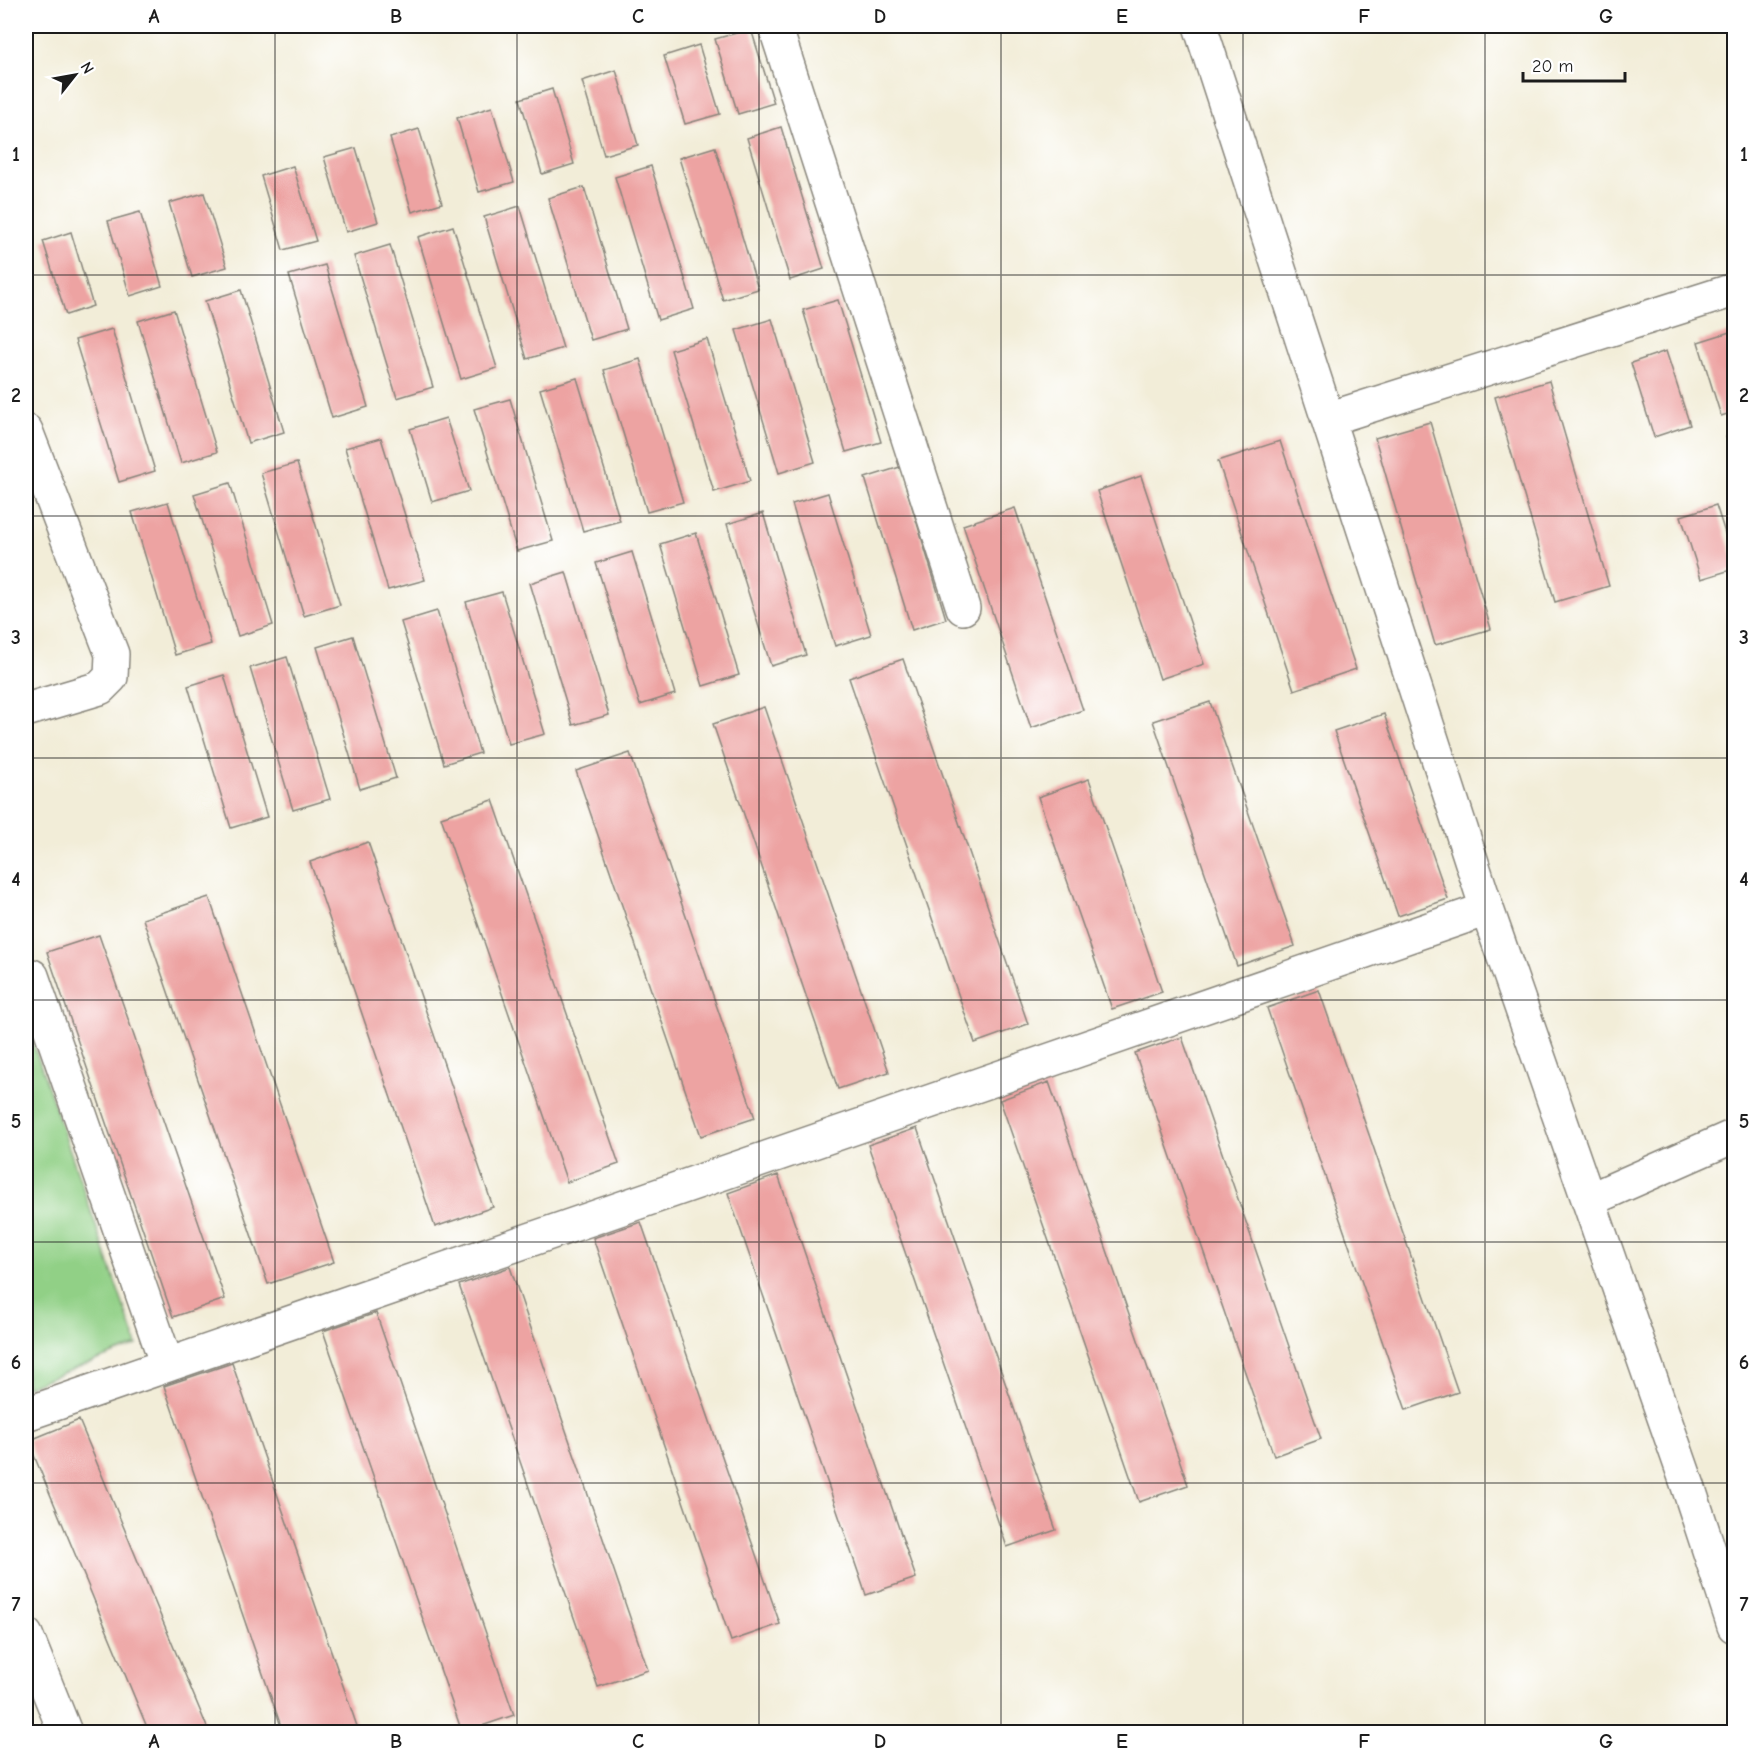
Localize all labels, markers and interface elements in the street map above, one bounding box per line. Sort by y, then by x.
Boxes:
text: A [148,5,160,28]
text: B [390,5,402,28]
text: C [632,5,644,28]
text: D [874,5,886,28]
text: E [1116,5,1128,28]
text: F [1358,5,1370,28]
text: G [1599,5,1613,28]
north arrow [45,45,105,105]
scale bar [1523,45,1625,83]
text: 20 m [1532,56,1573,77]
text: N [77,59,97,77]
text: 1 [12,143,20,166]
text: 1 [1740,143,1748,166]
text: 2 [11,384,21,407]
text: 2 [1739,384,1749,407]
text: 3 [11,626,21,649]
text: 3 [1739,626,1749,649]
text: 4 [11,868,21,891]
text: 4 [1739,868,1749,891]
text: 5 [11,1110,21,1133]
text: 5 [1739,1110,1749,1133]
text: 6 [11,1351,21,1374]
text: 6 [1739,1351,1749,1374]
text: 7 [12,1593,21,1616]
text: 7 [1740,1593,1749,1616]
text: A [148,1730,160,1753]
text: B [390,1730,402,1753]
text: C [632,1730,644,1753]
text: D [874,1730,886,1753]
text: E [1116,1730,1128,1753]
text: F [1358,1730,1370,1753]
text: G [1599,1730,1613,1753]

